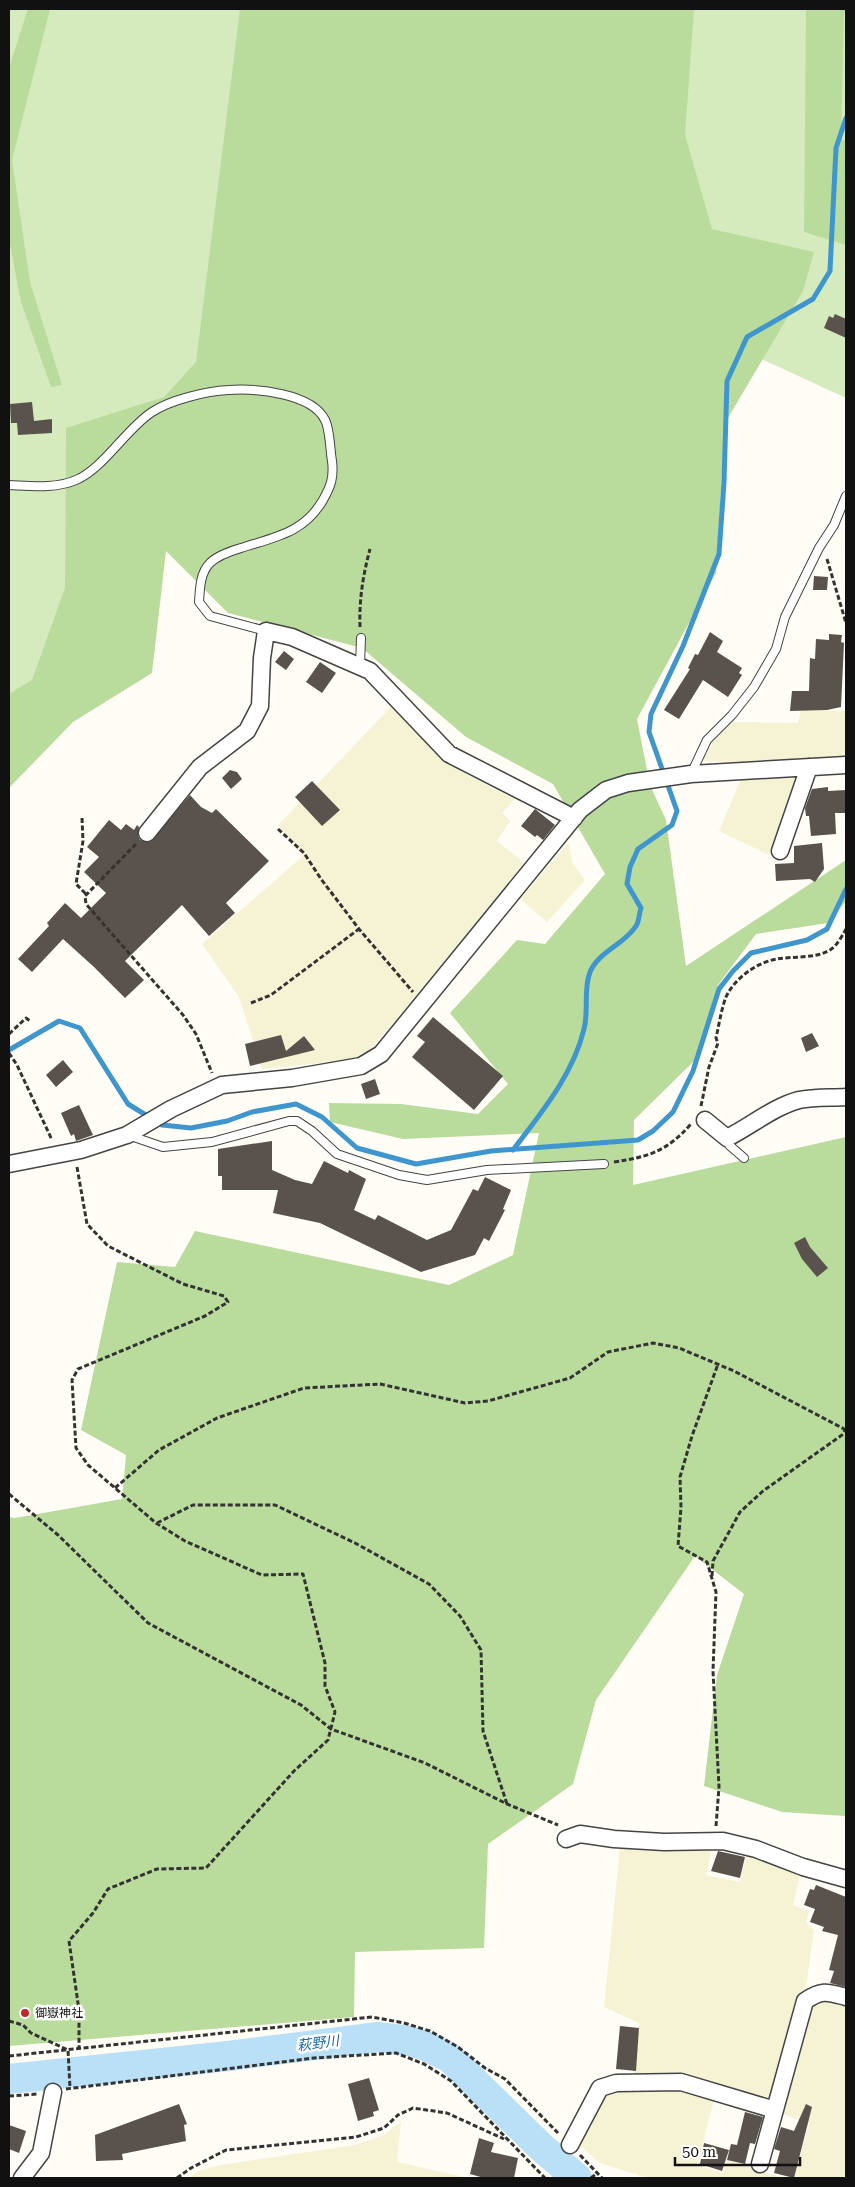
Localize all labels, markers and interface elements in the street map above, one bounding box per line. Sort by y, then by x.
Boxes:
place label: 御嶽神社 [35,2006,83,2020]
marker: 御嶽神社 [19,2007,31,2019]
water label: 萩野川 [296,2032,342,2053]
scale bar [675,2134,800,2166]
text: 50 m [682,2143,717,2161]

